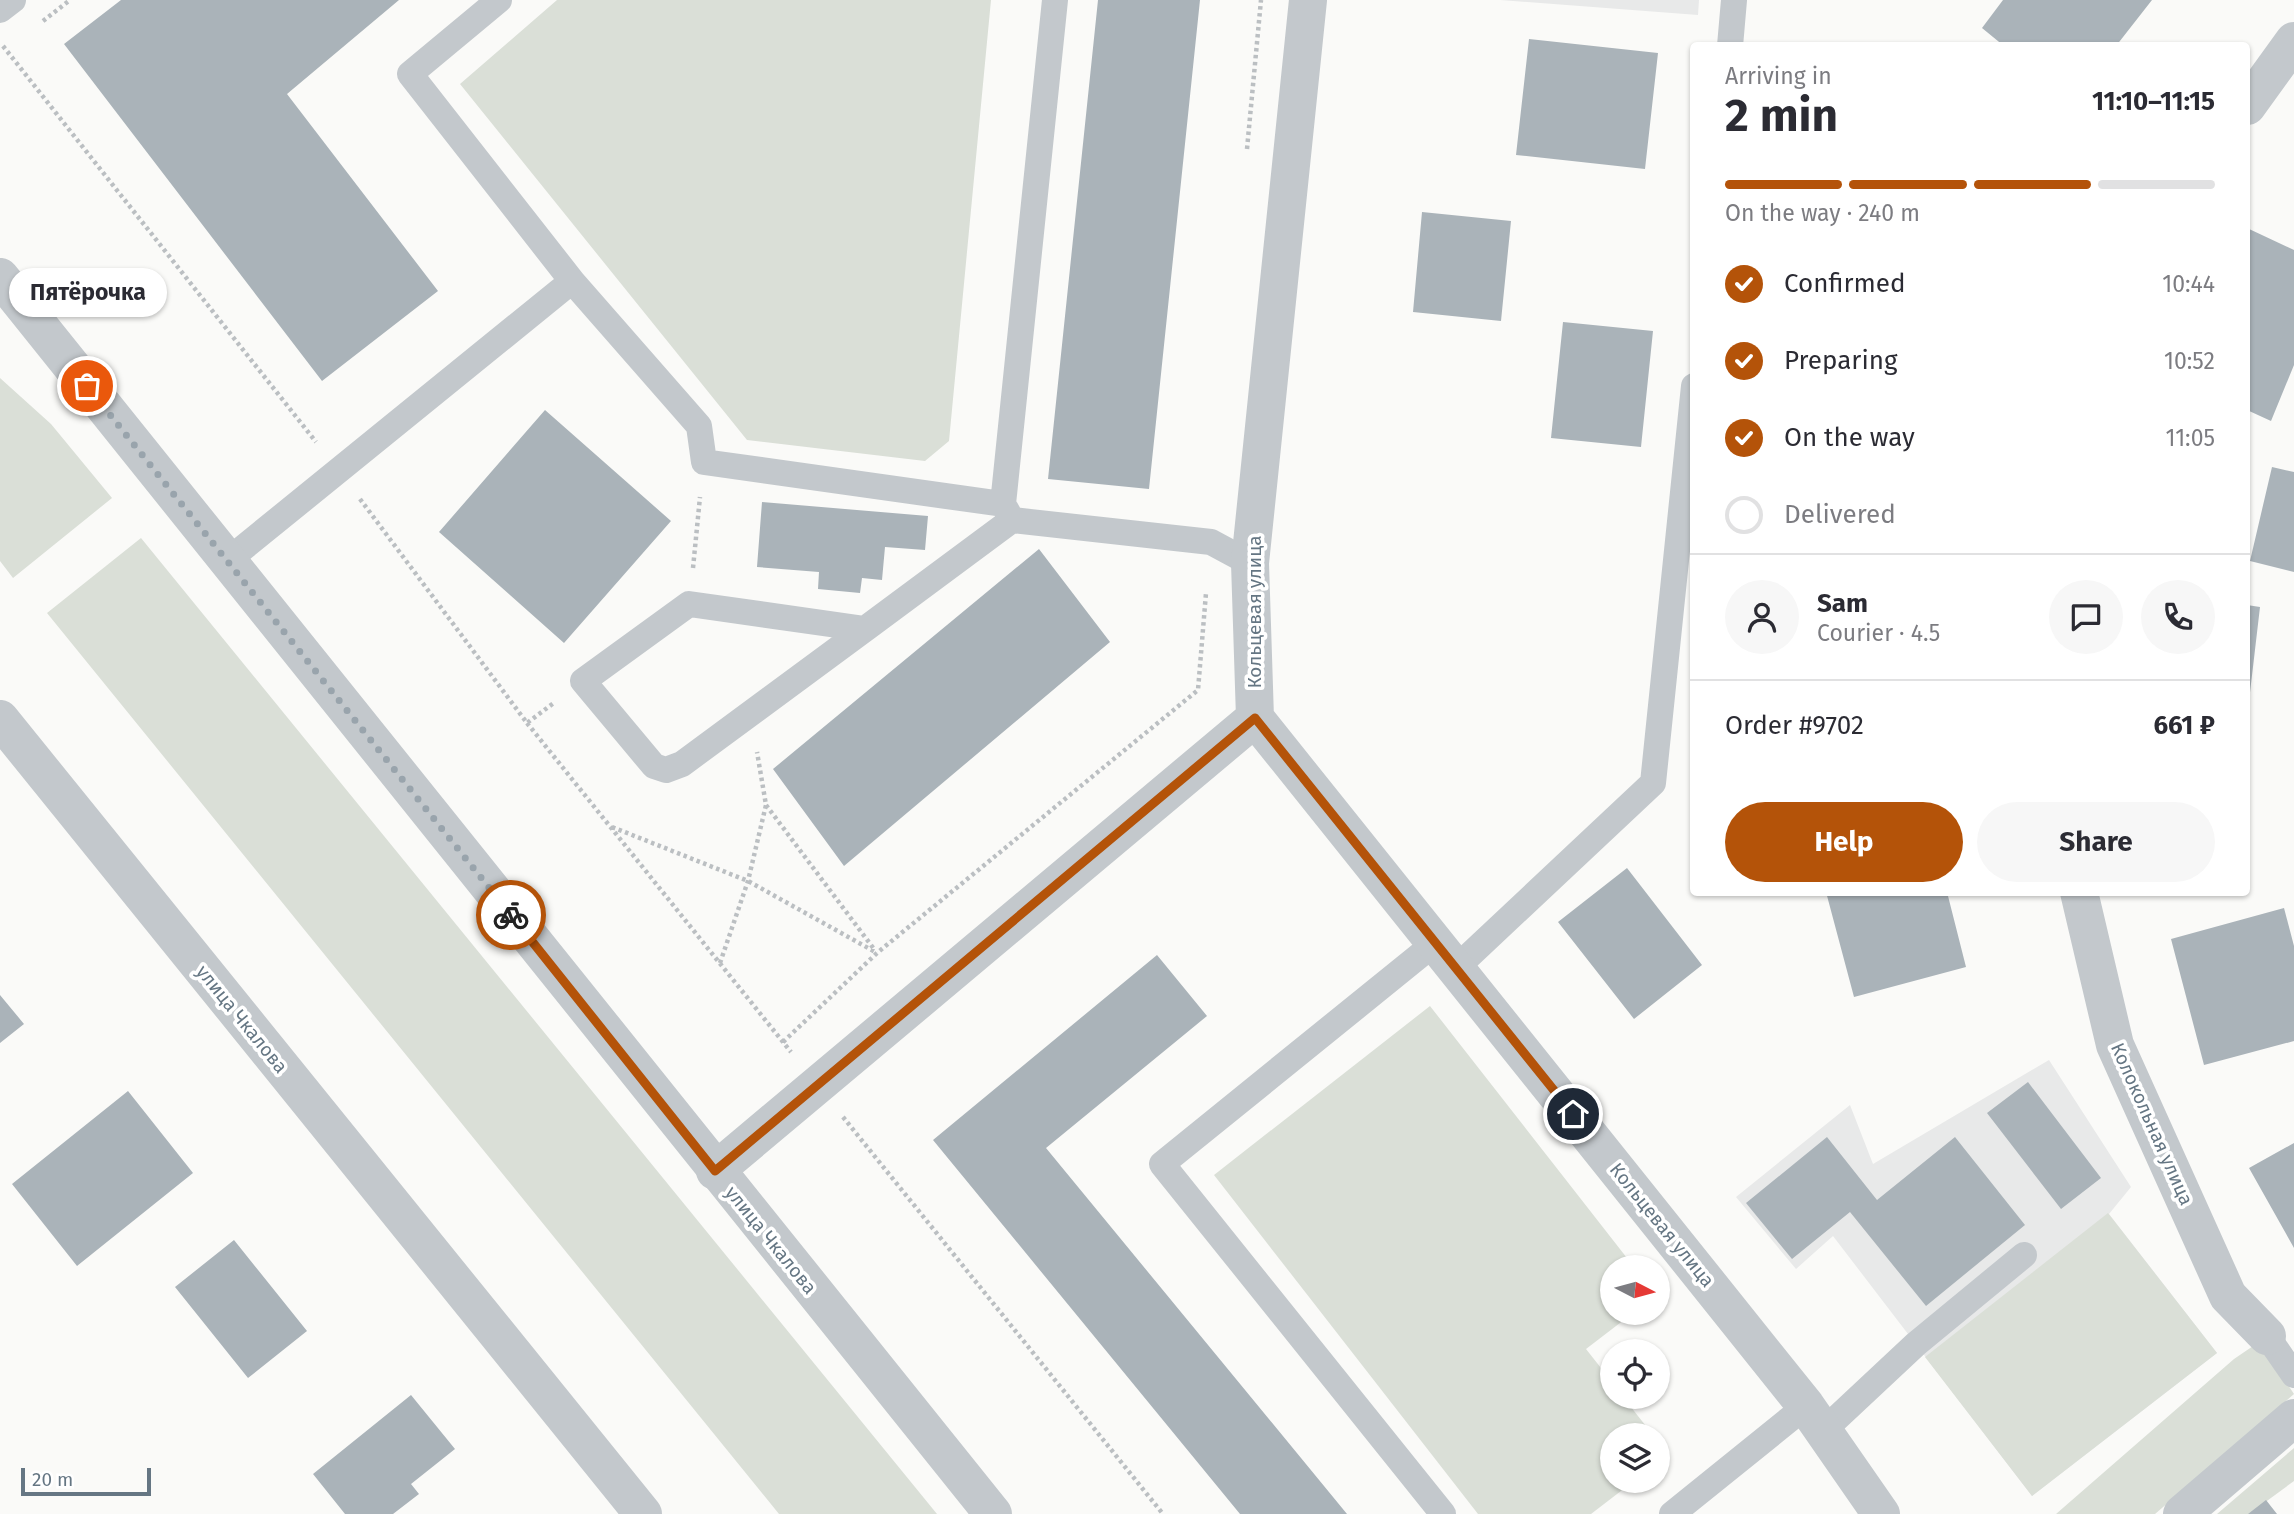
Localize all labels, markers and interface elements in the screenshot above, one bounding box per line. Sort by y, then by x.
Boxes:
text: Arriving in [1725,62,1832,90]
text: 11:10–11:15 [2092,86,2215,117]
text: 2 min [1725,88,1838,143]
text: On the way · 240 m [1725,199,1920,227]
icon: check [1725,265,1763,303]
callout: Пятёрочка [8,267,166,316]
text: Confirmed [1784,268,1905,299]
text: 10:44 [2162,270,2215,298]
text: Пятёрочка [30,278,146,306]
icon: check [1725,342,1763,380]
text: Preparing [1784,345,1897,376]
text: 10:52 [2164,347,2215,375]
pin [57,356,117,416]
icon: bag [68,367,106,405]
icon: check [1725,419,1763,457]
text: On the way [1784,422,1915,453]
text: 11:05 [2166,424,2215,452]
text: Delivered [1784,499,1896,530]
street label: Кольцевая улица [1243,535,1266,689]
button: person [1725,580,1799,654]
button: chat [2049,580,2123,654]
button: phone [2141,580,2215,654]
text: Sam [1817,588,1868,619]
text: Courier · 4.5 [1817,619,1940,647]
text: Order #9702 [1725,710,1864,741]
text: 661 ₽ [2153,710,2215,741]
button: Help [1725,802,1963,882]
button: Share [1977,802,2215,882]
courier [476,880,546,950]
icon: bike [492,896,530,934]
street label: улица Чкалова [191,960,293,1078]
street label: Колокольная улица [2106,1039,2198,1209]
pin [1543,1084,1603,1144]
icon: home [1554,1095,1592,1133]
street label: Кольцевая улица [1605,1158,1719,1292]
street label: улица Чкалова [720,1181,822,1299]
north arrow [1600,1255,1670,1325]
map controls [1600,1255,1670,1493]
button: locate [1600,1339,1670,1409]
button: layers [1600,1423,1670,1493]
scale bar [21,1465,150,1497]
text: 20 m [32,1468,73,1491]

